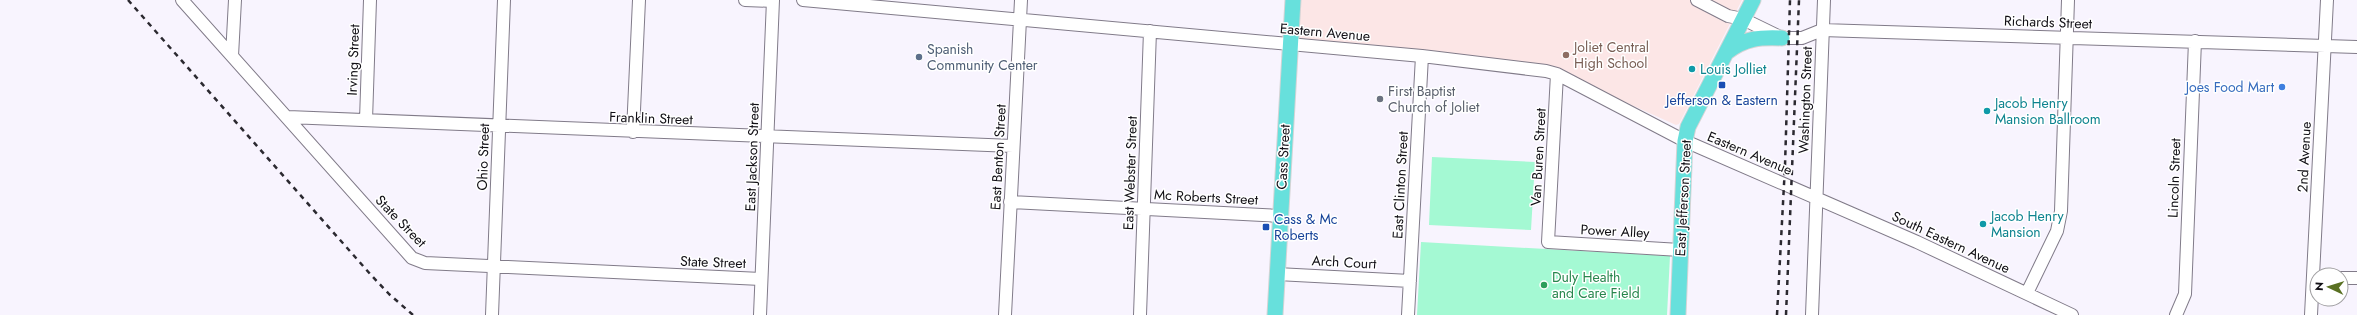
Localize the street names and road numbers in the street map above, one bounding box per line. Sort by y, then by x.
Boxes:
street label: Richards Street [2004,10,2093,34]
street label: Eastern Avenue [1279,18,1371,46]
street label: Irving Street [342,23,364,96]
street label: Washington Street [1793,45,1817,154]
street label: East Jackson Street [740,102,764,212]
street label: East Benton Street [985,103,1011,210]
street label: Franklin Street [609,107,694,129]
street label: Van Buren Street [1525,107,1551,206]
street label: East Webster Street [1118,115,1142,230]
street label: 2nd Avenue [2292,121,2316,193]
street label: Ohio Street [472,122,494,191]
street label: Cass Street [1271,123,1295,190]
street label: Eastern Avenue [1704,126,1796,180]
street label: East Clinton Street [1387,130,1413,239]
street label: Lincoln Street [2163,137,2185,218]
street label: East Jefferson Street [1670,139,1696,257]
street label: Mc Roberts Street [1153,184,1259,210]
street label: State Street [371,190,432,252]
street label: South Eastern Avenue [1889,206,2013,278]
street label: Power Alley [1580,219,1651,243]
street label: Arch Court [1311,250,1378,274]
street label: State Street [680,251,747,273]

